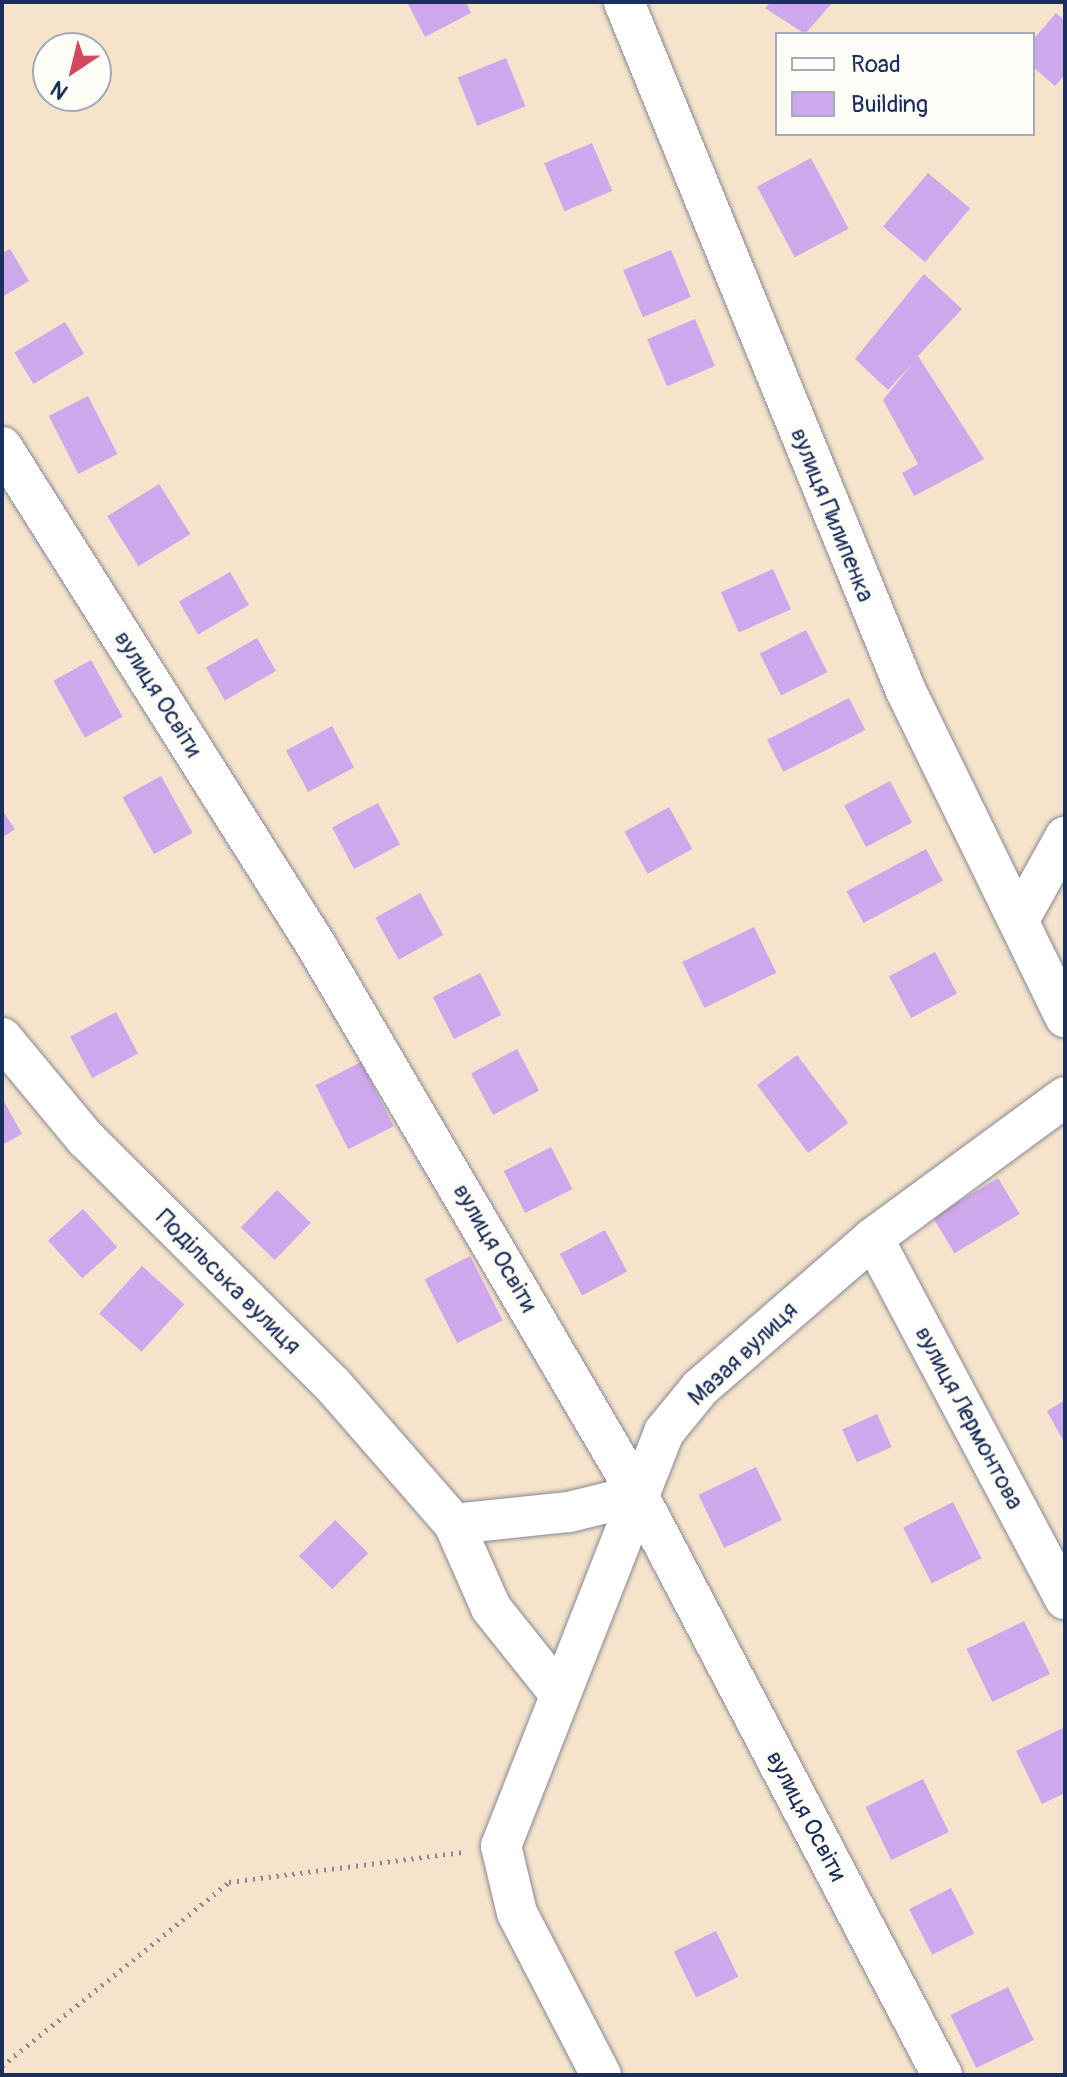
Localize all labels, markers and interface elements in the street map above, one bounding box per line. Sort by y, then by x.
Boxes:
north arrow [32,32,112,112]
legend [775,32,1035,136]
text: Road [851,50,901,79]
text: N [45,74,74,106]
text: Building [851,90,928,119]
street label: вулиця Пилипенка [784,424,880,606]
street label: вулиця Освіти [108,626,208,762]
street label: вулиця Освіти [447,1179,543,1317]
street label: Подільська вулиця [149,1203,307,1361]
street label: Мазая вулиця [682,1296,804,1412]
street label: вулиця Лермонтова [909,1322,1029,1514]
street label: вулиця Освіти [760,1746,852,1886]

